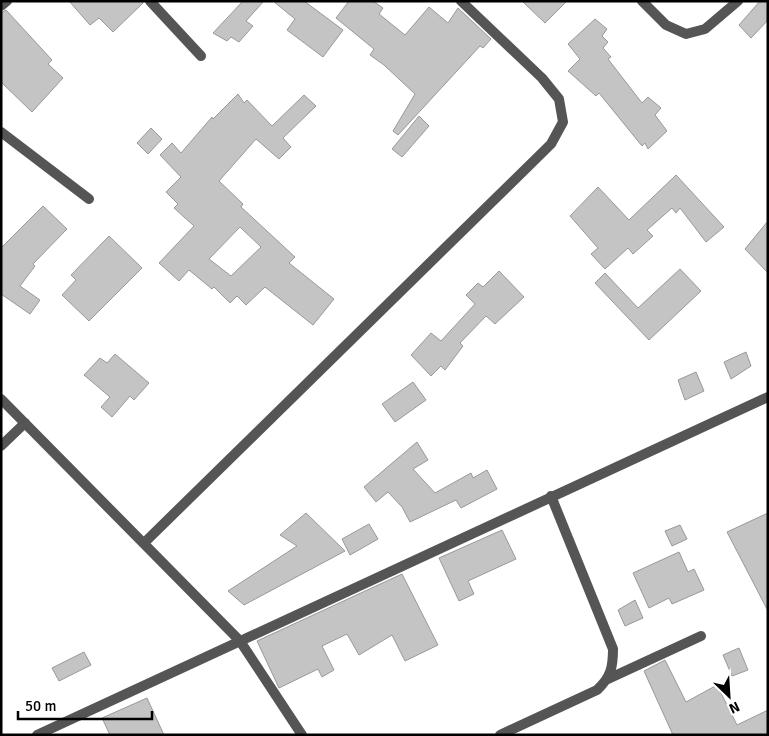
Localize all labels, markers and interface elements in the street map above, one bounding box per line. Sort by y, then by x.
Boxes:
north arrow [704,671,754,721]
scale bar [18,688,151,720]
text: 50 m [25,697,56,715]
text: N [726,698,742,717]

